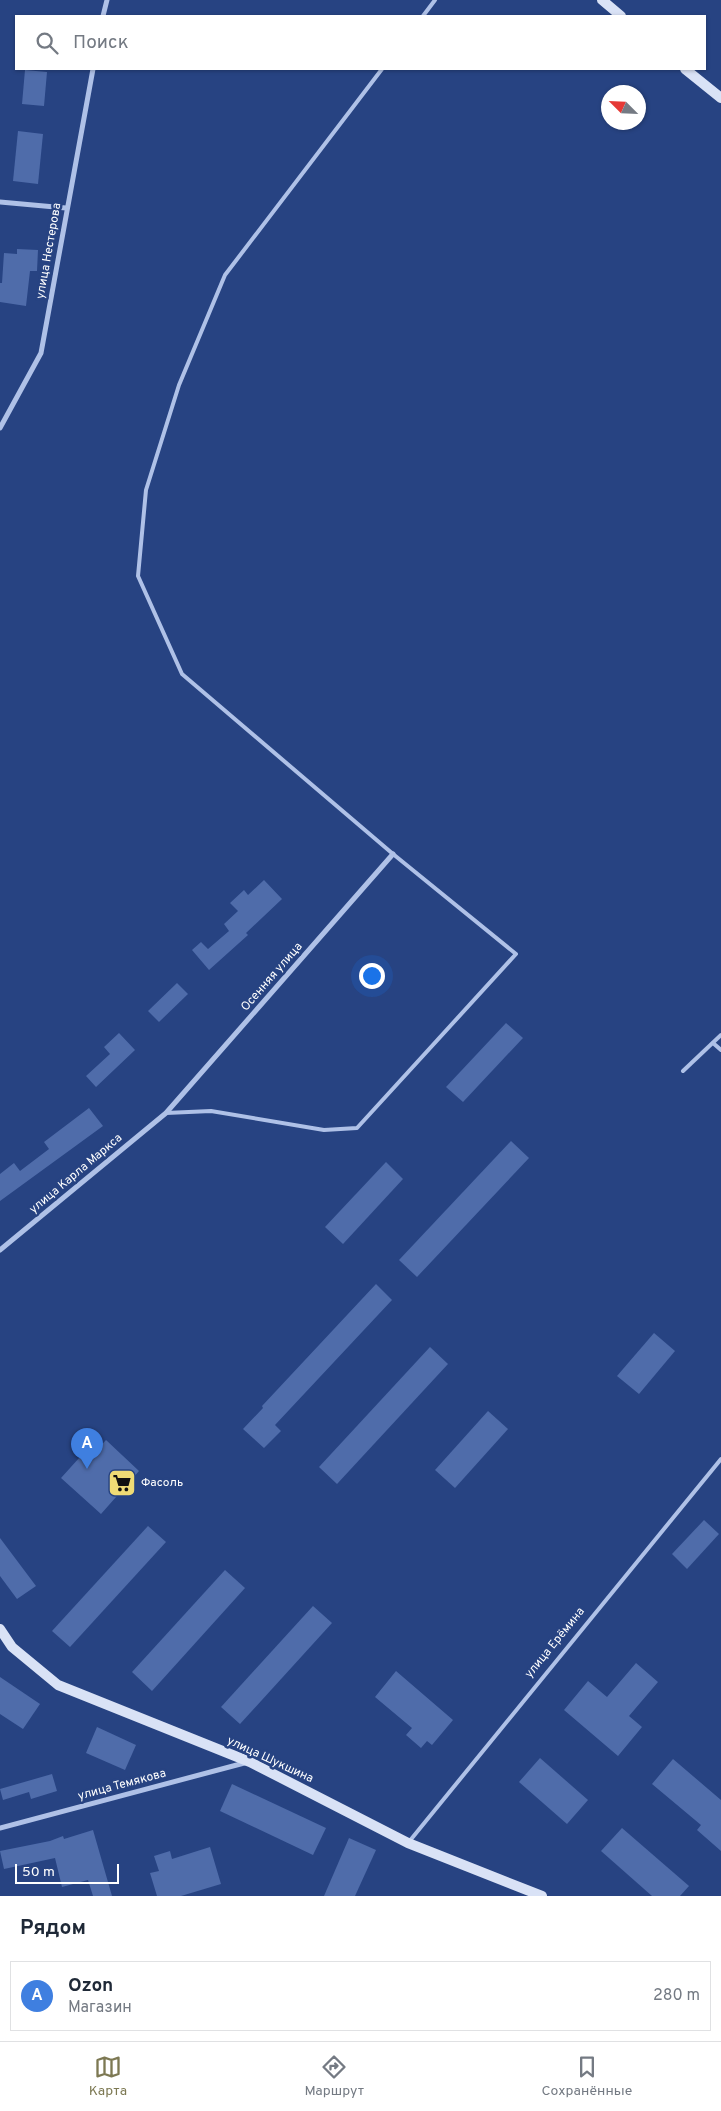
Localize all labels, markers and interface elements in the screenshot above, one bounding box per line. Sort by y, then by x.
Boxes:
search box [15,15,706,70]
icon: search [33,29,61,57]
text: Поиск [73,31,129,55]
north arrow [601,85,646,130]
street label: улица Нестерова [33,202,65,300]
street label: Осенняя улица [238,939,306,1015]
your location [359,963,385,989]
street label: улица Карла Маркса [26,1130,126,1218]
pin: A [71,1428,103,1469]
supermarket icon: Фасоль [107,1468,137,1498]
place label: Фасоль [141,1475,183,1491]
street label: улица Ерёмина [521,1604,589,1682]
street label: улица Шукшина [224,1733,316,1787]
street label: улица Темякова [76,1766,168,1804]
scale bar [15,1861,119,1884]
text: 50 m [22,1864,55,1881]
text: Рядом [20,1915,86,1942]
text: Ozon [68,1974,113,1998]
text: A [31,1986,43,2006]
text: 280 m [653,1986,700,2006]
text: Магазин [68,1998,132,2018]
tab: Карта [89,2053,127,2100]
tab: Маршрут [304,2053,364,2100]
tab: Сохранённые [541,2053,632,2100]

